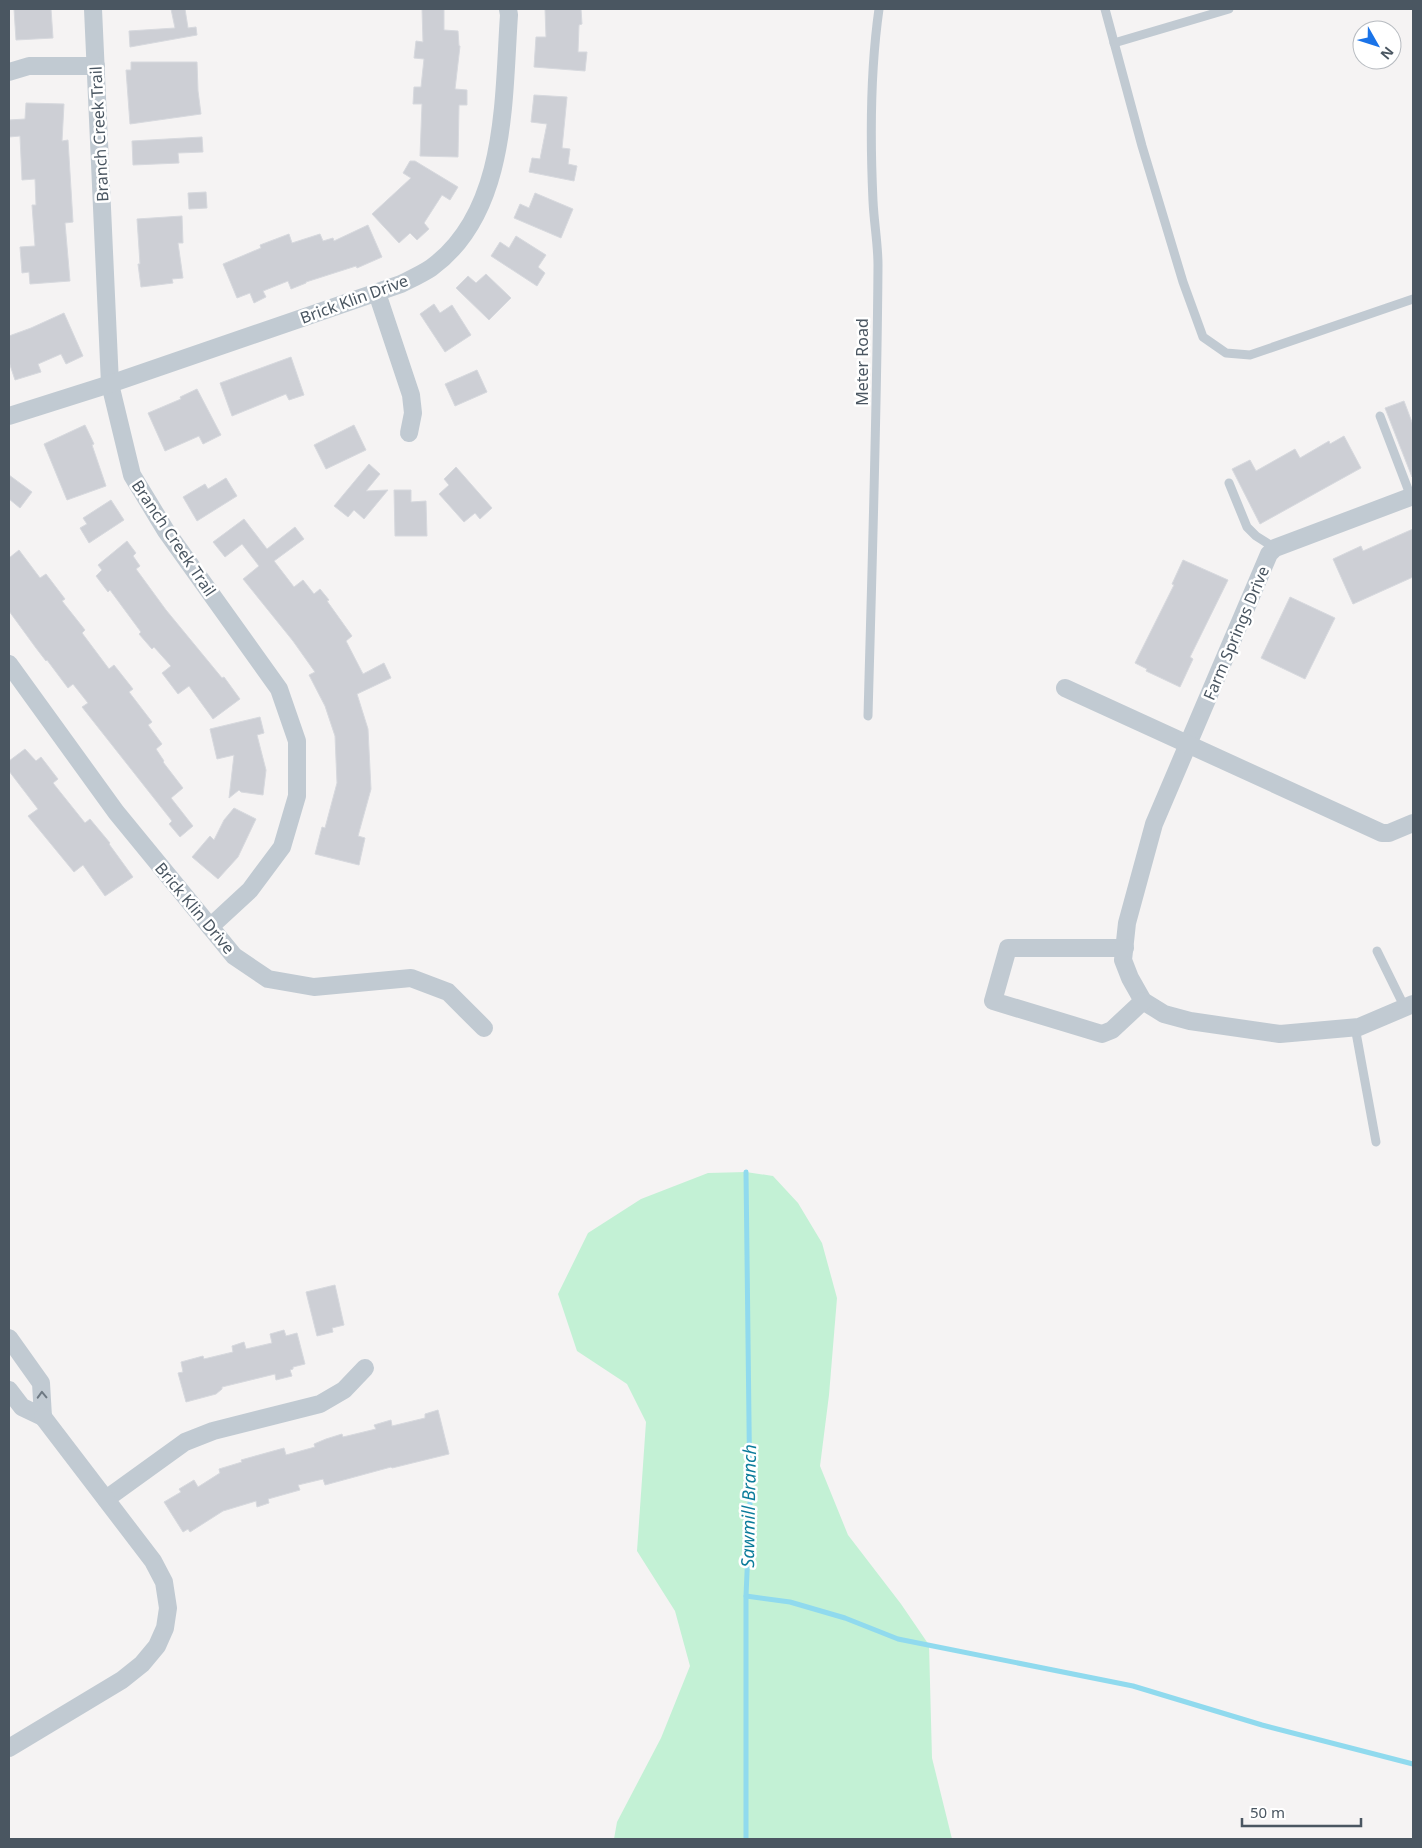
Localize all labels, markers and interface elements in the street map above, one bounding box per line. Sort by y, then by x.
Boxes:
north arrow [1352,20,1402,70]
text: N [1377,43,1398,64]
street label: Branch Creek Trail [84,65,114,203]
street label: Brick Klin Drive [297,269,411,329]
street label: Meter Road [851,318,873,406]
street label: Branch Creek Trail [127,475,221,601]
street label: Farm Springs Drive [1198,563,1274,703]
street label: Brick Klin Drive [150,858,240,958]
one-way arrow [36,1391,47,1399]
water label: Sawmill Branch [735,1444,761,1568]
scale bar [1242,1796,1361,1828]
text: 50 m [1250,1802,1285,1822]

